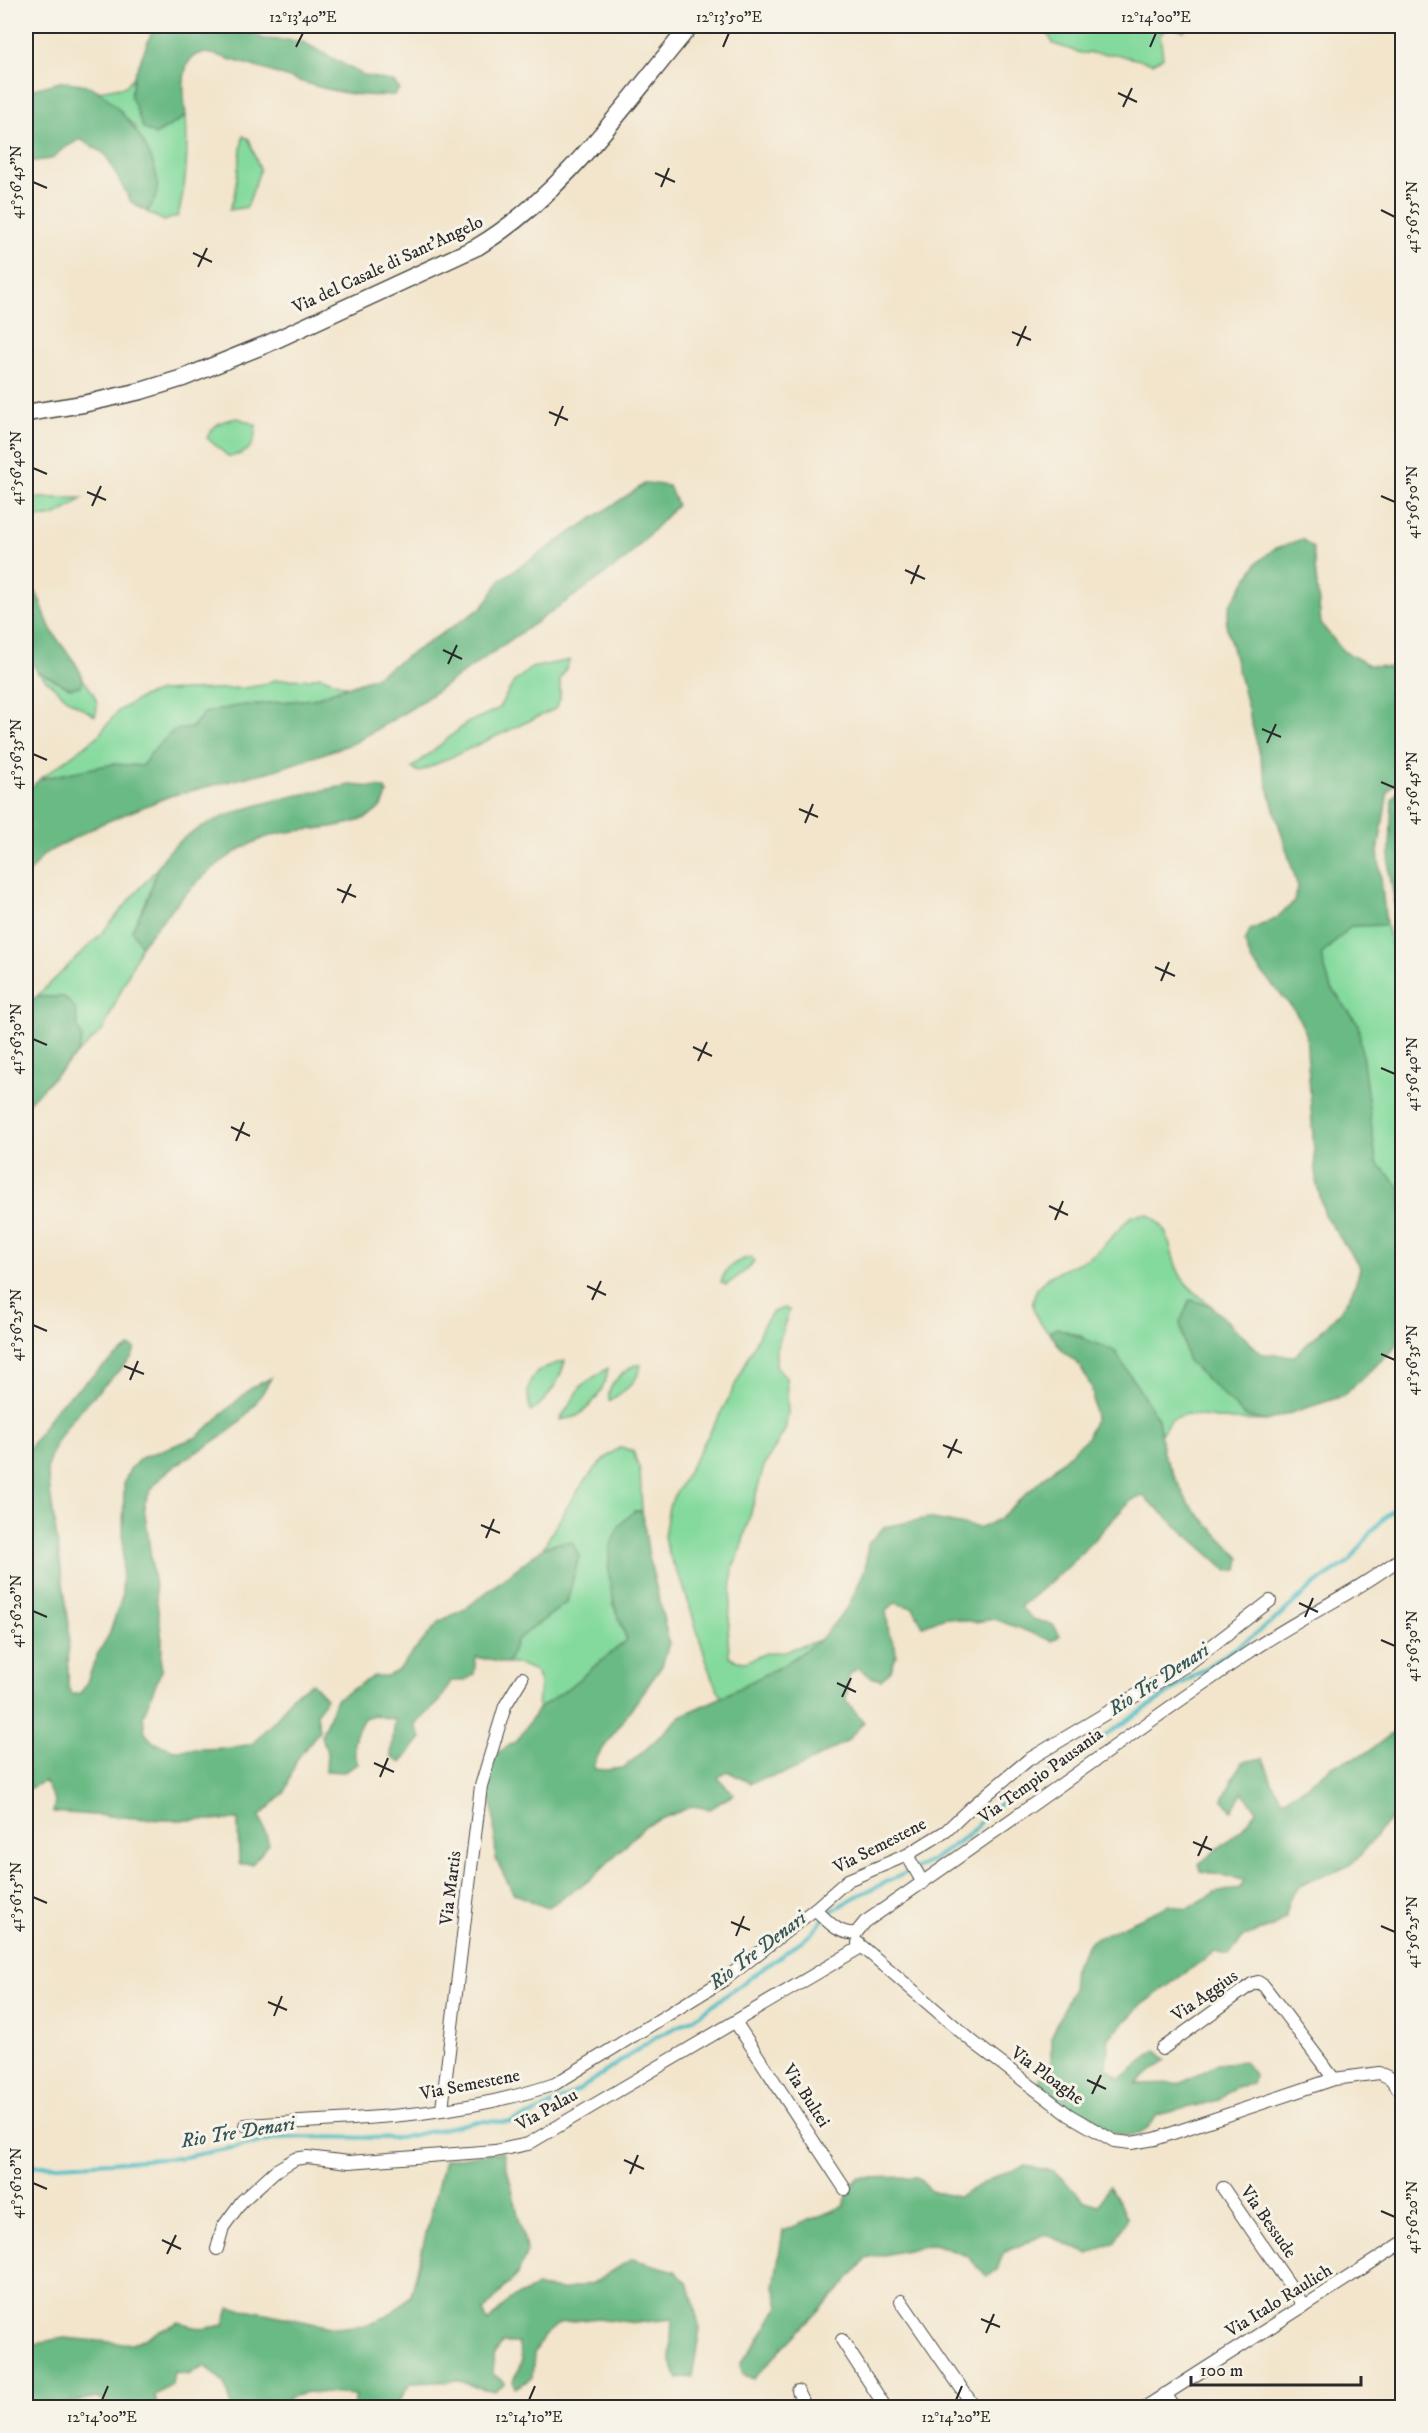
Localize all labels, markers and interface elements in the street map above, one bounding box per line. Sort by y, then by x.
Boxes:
text: 12°13'40"E [269,8,337,27]
text: 12°13'50"E [696,8,762,27]
text: 12°14'00"E [1121,8,1191,27]
text: 41°56'45"N [7,145,26,219]
text: 41°56'55"N [1403,181,1422,253]
street label: Via del Casale di Sant'Angelo [288,211,487,319]
text: 41°56'40"N [7,431,26,505]
text: 41°56'50"N [1403,465,1422,539]
text: 41°56'35"N [7,719,26,789]
text: 41°56'45"N [1403,751,1422,825]
text: 41°56'30"N [7,1003,26,1075]
text: 41°56'40"N [1403,1037,1422,1111]
text: 41°56'25"N [7,1289,26,1361]
text: 41°56'35"N [1403,1325,1422,1395]
text: 41°56'20"N [7,1574,26,1648]
text: 41°56'30"N [1403,1610,1422,1682]
water label: Rio Tre Denari [1103,1637,1216,1722]
street label: Via Tempio Pausania [974,1723,1108,1829]
street label: Via Semestene [829,1813,930,1879]
street label: Via Martis [435,1850,466,1927]
text: 41°56'15"N [7,1862,26,1932]
text: 41°56'25"N [1403,1896,1422,1968]
water label: Rio Tre Denari [704,1905,813,1996]
street label: Via Aggius [1167,1965,1242,2027]
street label: Via Ploaghe [1005,2041,1088,2110]
street label: Via Bultei [777,2060,834,2132]
street label: Via Semestene [417,2065,522,2106]
street label: Via Palau [511,2084,582,2136]
water label: Rio Tre Denari [178,2111,299,2155]
text: 41°56'10"N [7,2147,26,2219]
text: 41°56'20"N [1403,2180,1422,2254]
street label: Via Bessude [1234,2181,1301,2262]
street label: Via Italo Raulich [1221,2259,1337,2343]
scale bar [1191,2349,1360,2387]
text: 100 m [1200,2360,1243,2382]
text: 12°14'00"E [67,2408,137,2427]
text: 12°14'10"E [495,2408,563,2427]
text: 12°14'20"E [921,2408,991,2427]

